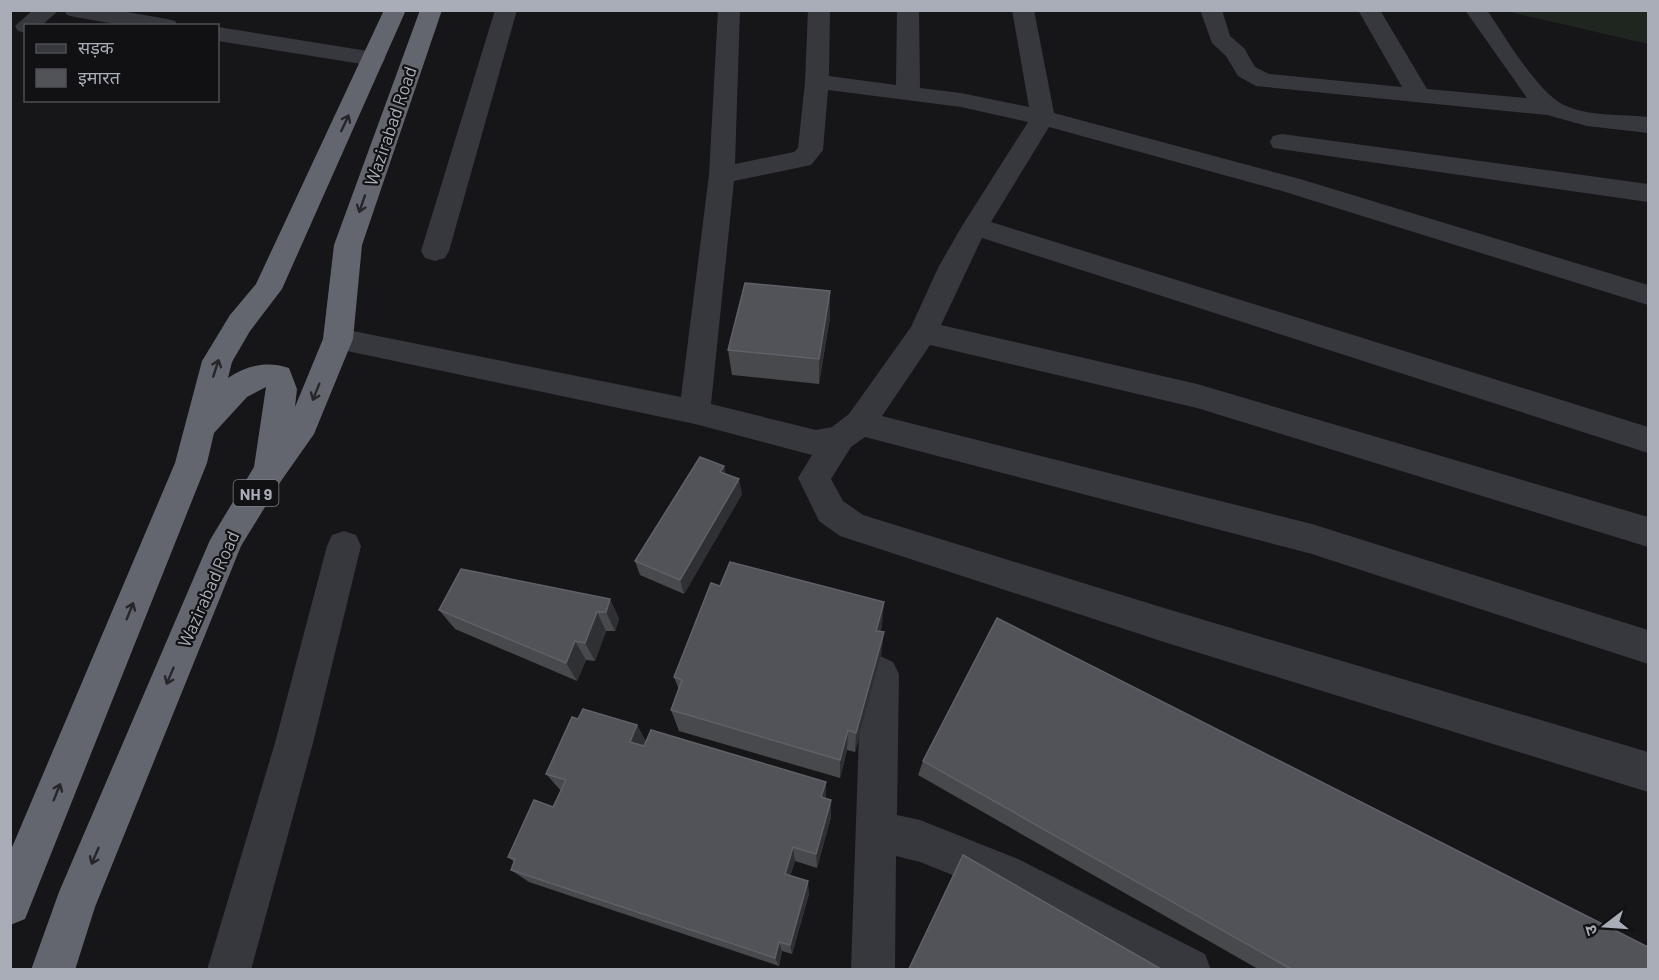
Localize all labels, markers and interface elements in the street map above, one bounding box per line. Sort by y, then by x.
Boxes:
legend [24,24,219,102]
text: सड़क [78,36,115,58]
street label: Wazirabad Road [359,63,421,189]
text: इमारत [78,66,121,88]
one-way arrow [340,114,351,132]
one-way arrow [356,194,367,213]
one-way arrow [211,359,222,378]
one-way arrow [310,382,321,401]
road number: NH 9 [234,480,278,506]
street label: Wazirabad Road [173,528,243,650]
one-way arrow [125,602,136,621]
one-way arrow [164,666,175,685]
one-way arrow [52,783,63,801]
one-way arrow [89,846,100,865]
north arrow [1575,896,1635,956]
text: उ [1580,923,1601,938]

